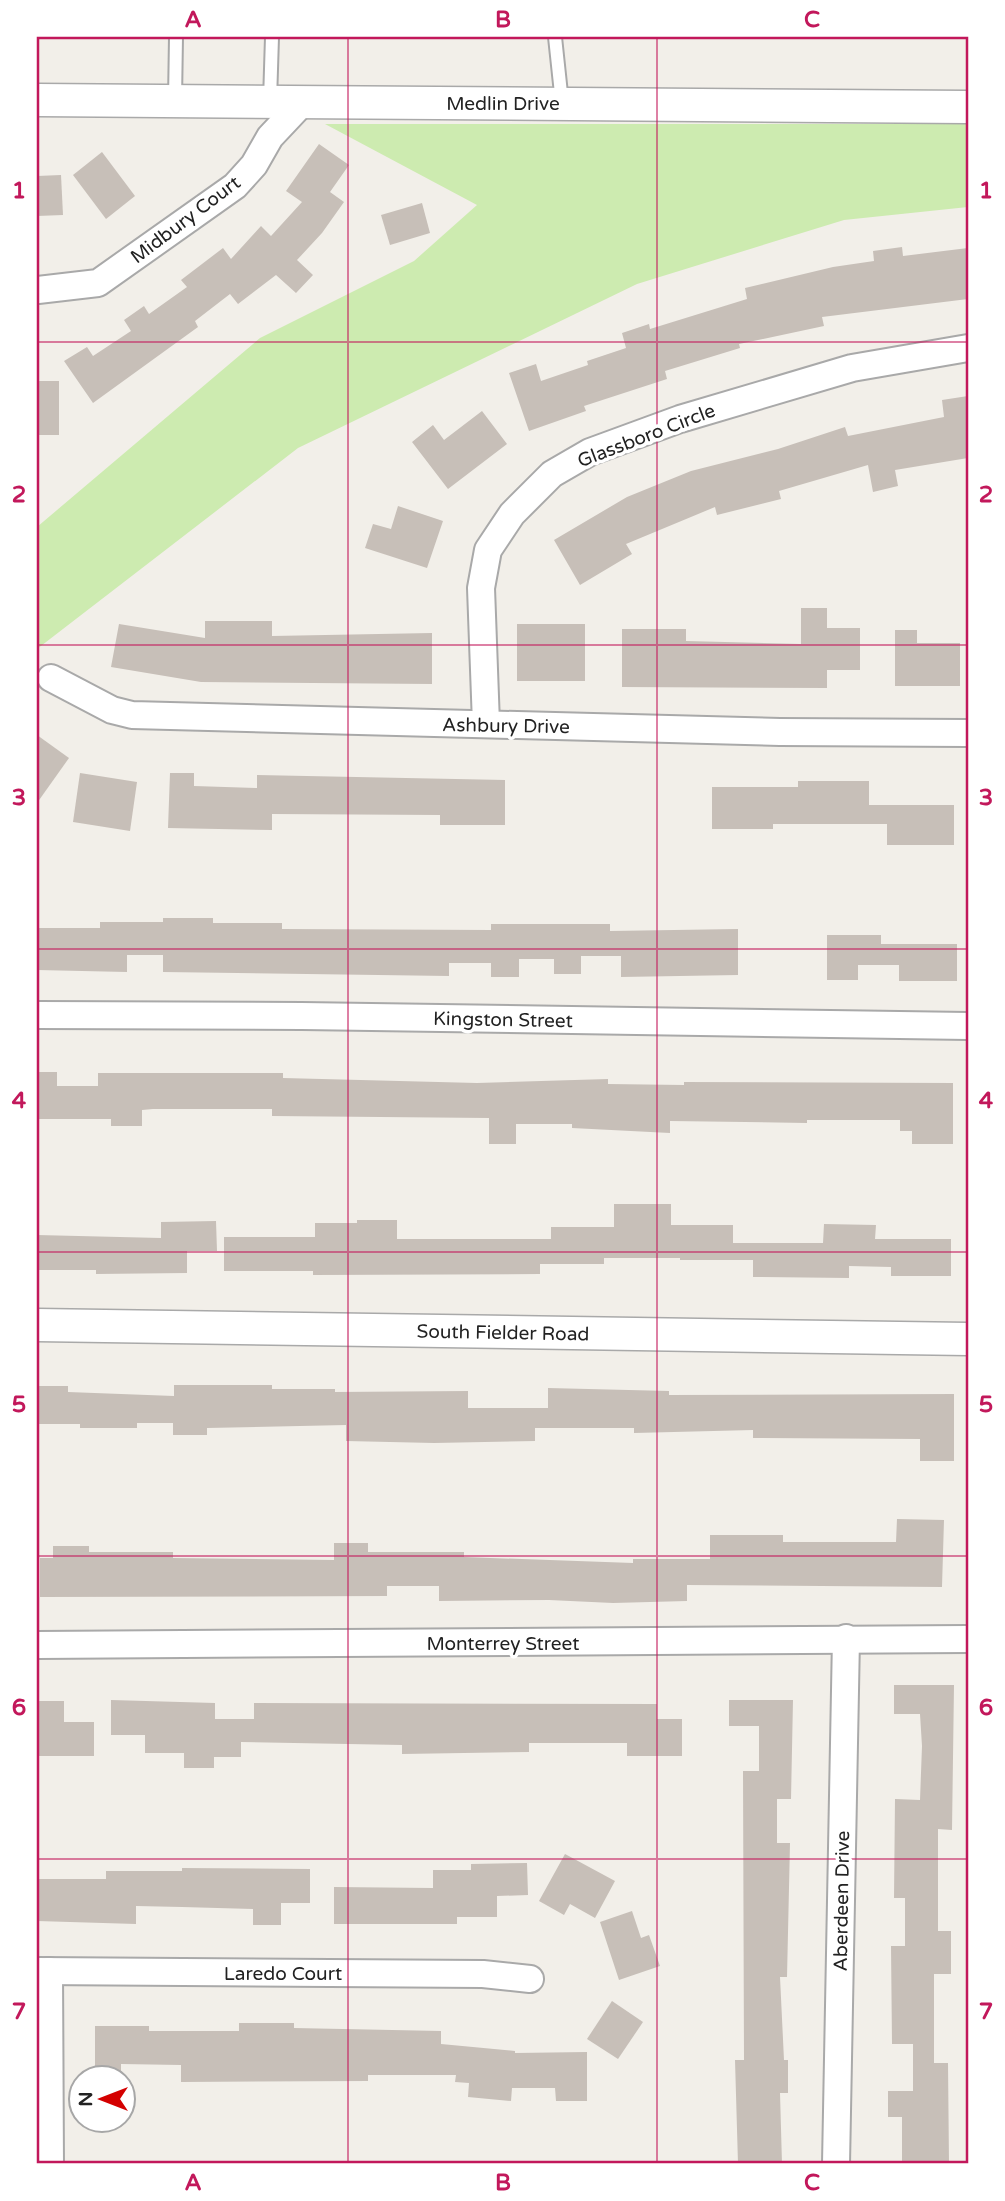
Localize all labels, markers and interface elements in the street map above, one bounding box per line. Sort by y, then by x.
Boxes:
text: A [184,6,202,34]
text: B [495,6,511,34]
text: C [804,6,820,34]
street label: Medlin Drive [446,93,560,115]
street label: Midbury Court [126,171,245,268]
text: 1 [12,177,26,205]
text: 1 [979,177,993,205]
street label: Glassboro Circle [574,400,718,472]
text: 2 [12,481,26,509]
text: 2 [979,481,993,509]
street label: Ashbury Drive [442,714,570,738]
text: 3 [12,784,26,812]
text: 3 [979,784,993,812]
street label: Kingston Street [433,1008,573,1032]
text: 4 [12,1087,27,1115]
text: 4 [979,1087,994,1115]
street label: South Fielder Road [416,1320,590,1346]
text: 5 [12,1391,26,1419]
text: 5 [979,1391,993,1419]
street label: Monterrey Street [426,1633,580,1655]
text: 6 [12,1694,26,1722]
text: 6 [979,1694,993,1722]
street label: Aberdeen Drive [830,1831,854,1972]
street label: Laredo Court [224,1963,342,1985]
text: 7 [12,1998,26,2026]
text: 7 [979,1998,993,2026]
north arrow [66,2064,136,2134]
text: N [75,2091,97,2107]
text: A [184,2169,202,2197]
text: B [495,2169,511,2197]
text: C [804,2169,820,2197]

